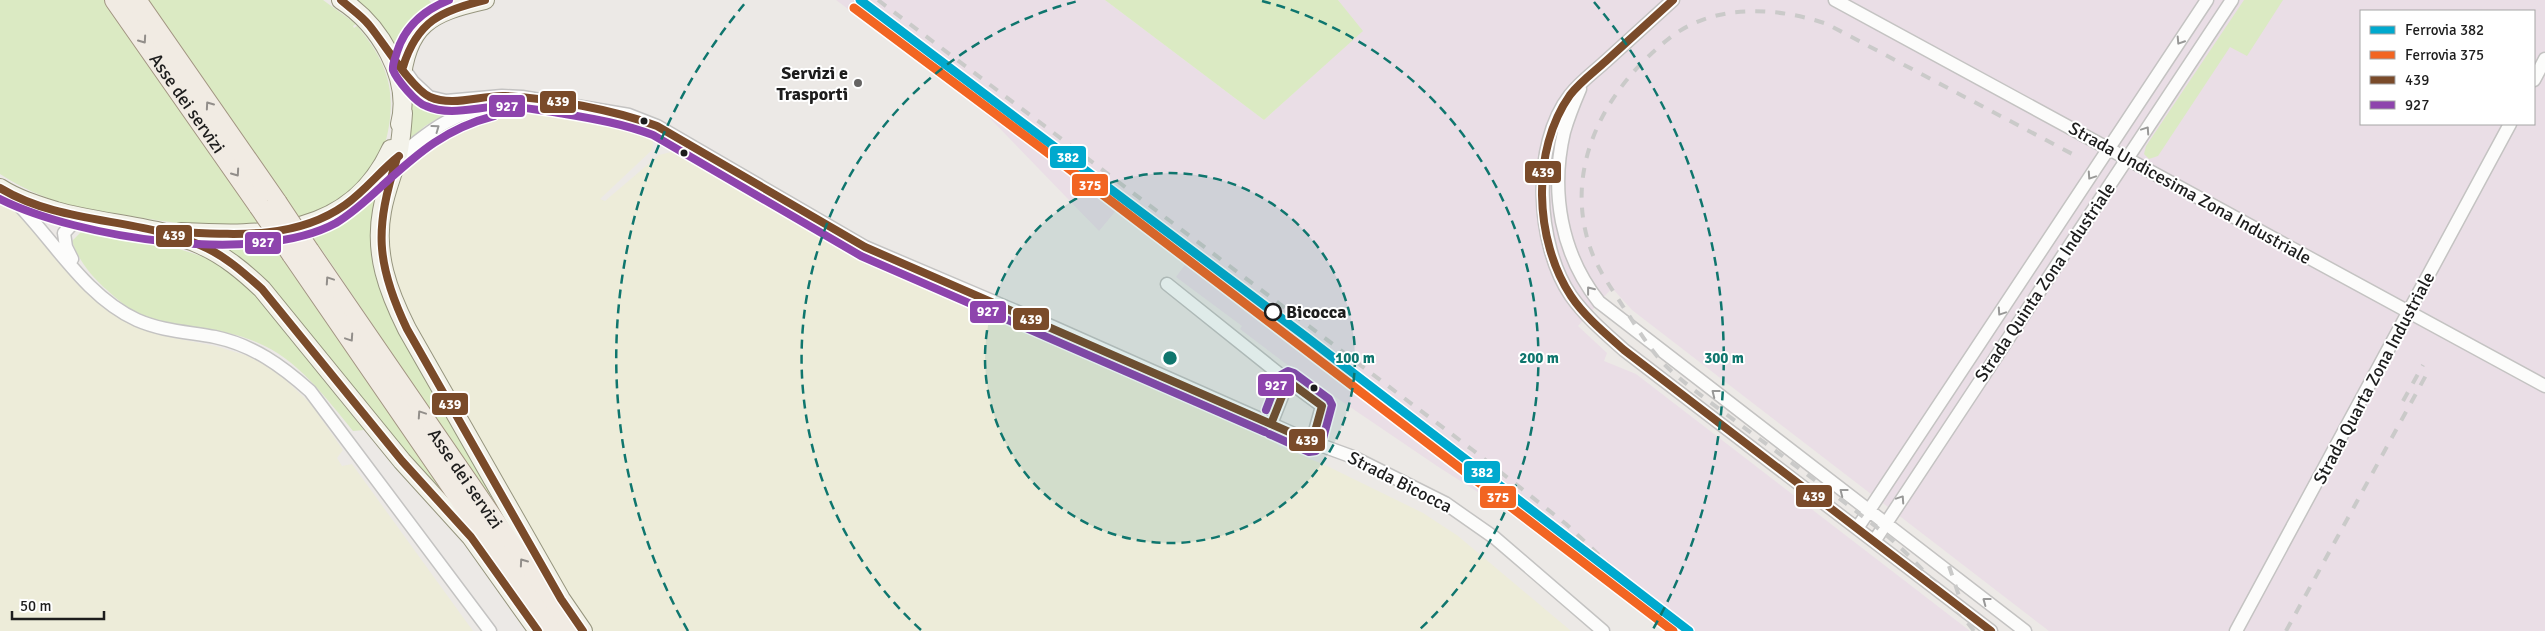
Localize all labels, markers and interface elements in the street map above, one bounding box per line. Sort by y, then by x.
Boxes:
legend [2360,10,2535,125]
text: Ferrovia 382 [2405,21,2484,39]
one-way arrow [137,34,146,44]
one-way arrow [2177,35,2186,44]
text: Ferrovia 375 [2405,46,2484,64]
street label: Asse dei servizi [145,49,230,158]
place label: Servizi e Trasporti [776,62,848,105]
text: 439 [2405,71,2429,89]
marker: Servizi e Trasporti [852,77,864,89]
line badge: 439 [539,90,577,114]
text: 439 [547,93,570,110]
line badge: 927 [488,94,526,118]
text: 927 [2405,96,2429,114]
text: 927 [496,98,519,115]
one-way arrow [206,102,215,111]
unlabelled marker [639,116,649,126]
street label: Strada Undicesima Zona Industriale [2065,117,2315,269]
one-way arrow [430,125,440,134]
one-way arrow [2140,127,2149,136]
line badge: 382 [1049,145,1087,169]
unlabelled marker [679,148,689,158]
text: 382 [1057,149,1079,166]
line badge: 439 [1524,160,1562,184]
text: 439 [1532,164,1555,181]
one-way arrow [230,167,239,177]
one-way arrow [2088,171,2097,180]
line badge: 375 [1071,173,1109,197]
text: 375 [1079,177,1101,194]
street label: Strada Quinta Zona Industriale [1970,178,2120,386]
line badge: 439 [155,224,193,248]
text: 439 [163,227,186,244]
line badge: 927 [244,231,282,255]
text: 927 [252,234,275,251]
street label: Strada Quarta Zona Industriale [2309,268,2439,488]
one-way arrow [326,276,335,285]
one-way arrow [1586,286,1595,295]
line badge: 927 [969,300,1007,324]
place label: Bicocca [1286,301,1346,323]
text: 927 [977,303,1000,320]
marker: Bicocca [1264,303,1282,321]
one-way arrow [1998,306,2007,316]
line badge: 439 [1012,307,1050,331]
text: 439 [1020,311,1043,328]
one-way arrow [344,332,353,341]
centre of rings [1161,349,1179,367]
text: 100 m [1335,349,1375,367]
text: 200 m [1519,349,1559,367]
text: 300 m [1704,349,1744,367]
line badge: 927 [1257,373,1295,397]
text: 927 [1265,377,1288,394]
unlabelled marker [1309,383,1319,393]
one-way arrow [1712,390,1721,398]
line badge: 439 [431,392,469,416]
text: 439 [439,396,462,413]
one-way arrow [418,410,427,419]
street label: Asse dei servizi [423,424,507,533]
line badge: 439 [1288,428,1326,452]
text: 439 [1296,432,1319,449]
street label: Strada Bicocca [1344,446,1456,518]
line badge: 382 [1463,460,1501,484]
text: 382 [1471,464,1493,481]
line badge: 439 [1795,484,1833,508]
line badge: 375 [1479,485,1517,509]
text: 439 [1803,488,1826,505]
text: 375 [1487,489,1509,506]
one-way arrow [1839,489,1849,498]
one-way arrow [1895,495,1904,505]
one-way arrow [520,558,529,568]
scale bar [12,588,105,620]
text: 50 m [20,597,51,615]
one-way arrow [1983,599,1992,607]

